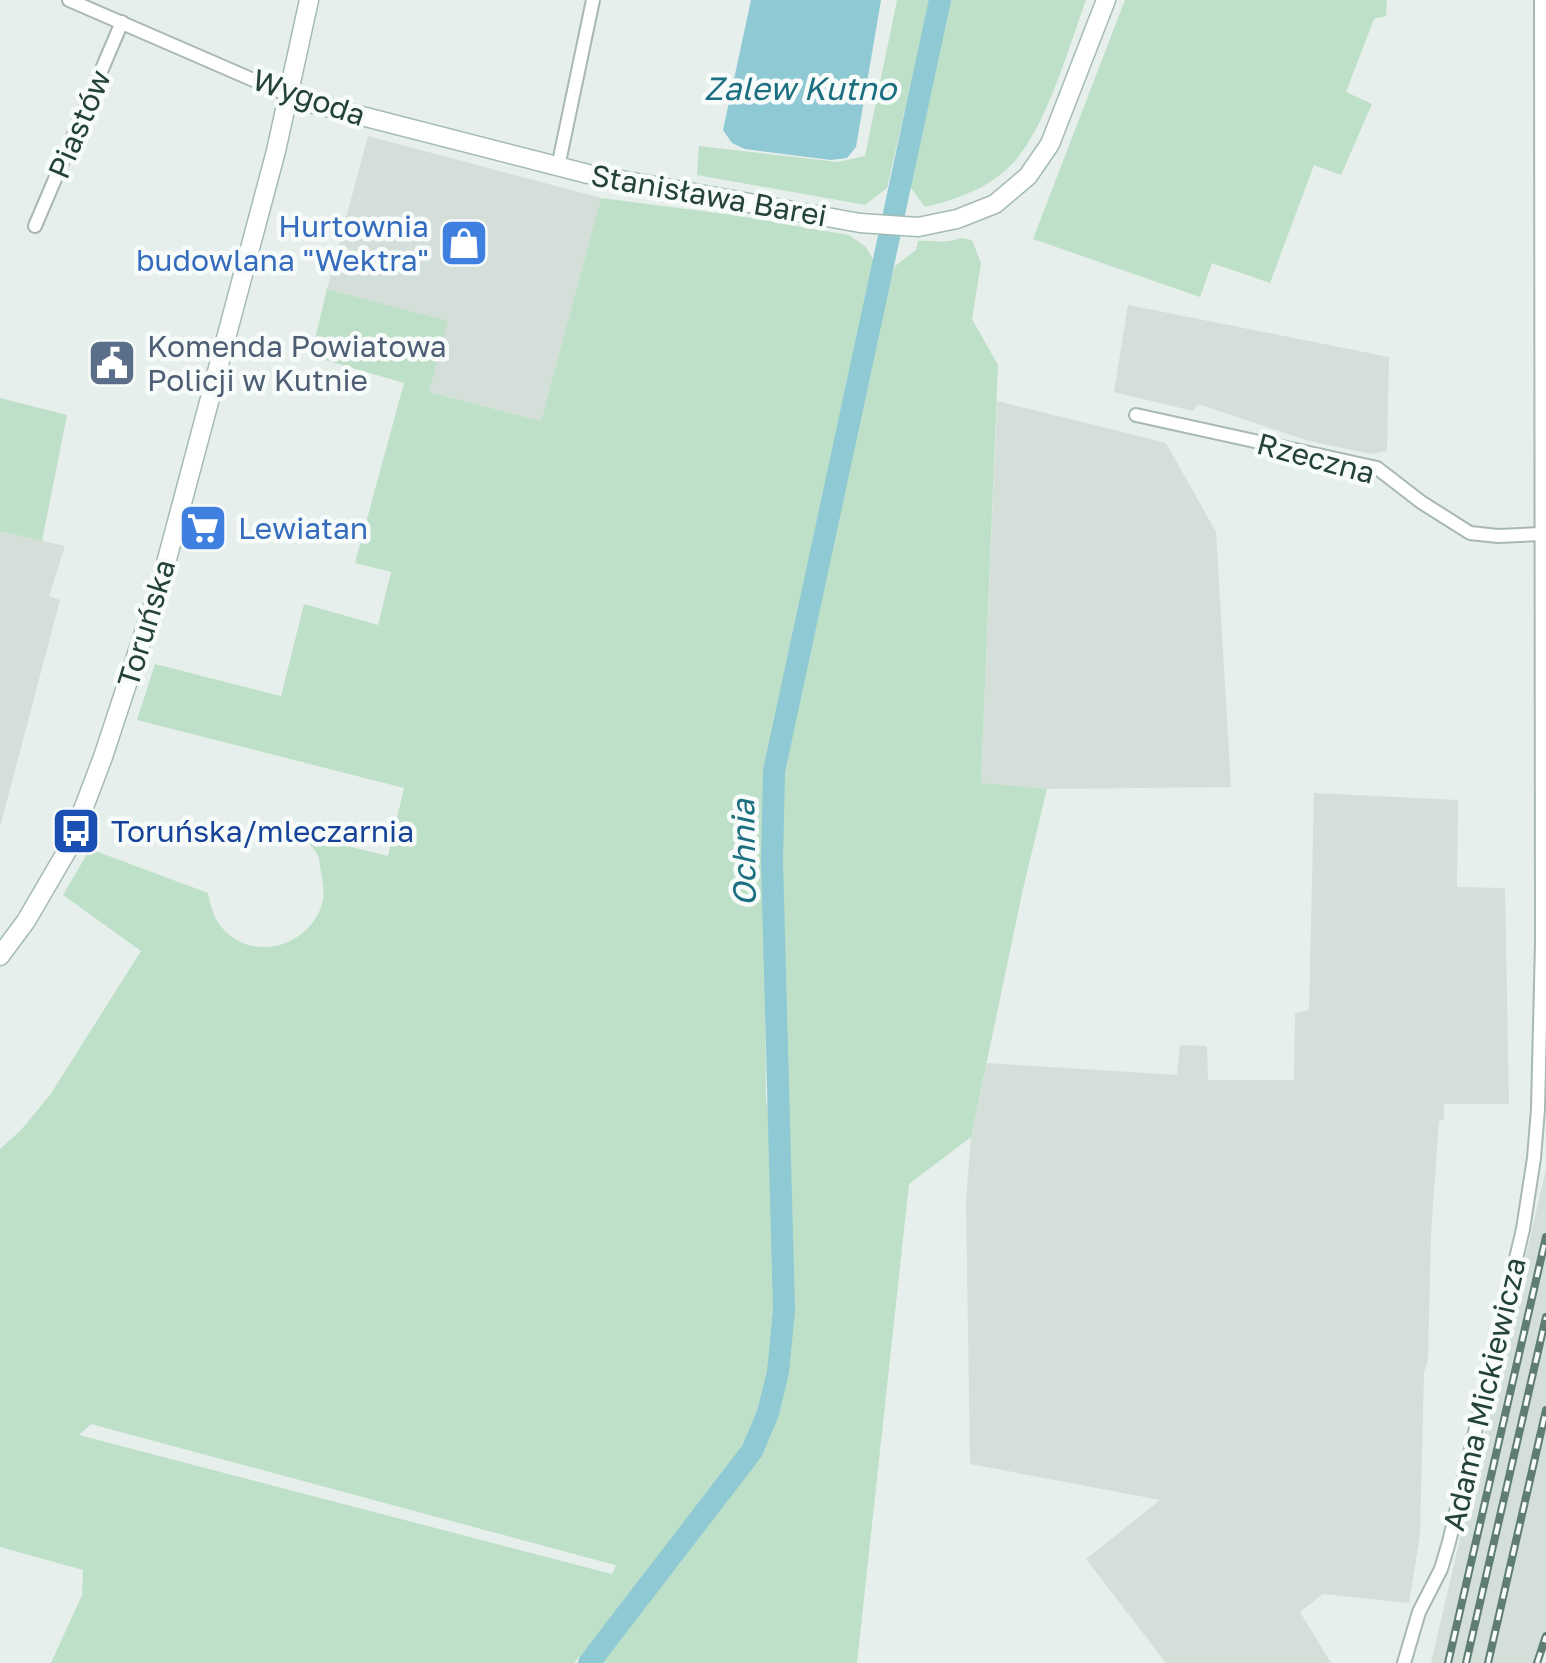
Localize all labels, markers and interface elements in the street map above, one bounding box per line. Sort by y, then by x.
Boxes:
street label: Wygoda [248,61,370,133]
street label: Piastów [40,64,118,184]
water label: Zalew Kutno [704,69,898,107]
street label: Stanisława Barei [588,157,830,233]
place label: Hurtownia budowlana "Wektra" [136,208,429,278]
shop icon: Hurtownia budowlana "Wektra" [438,217,490,269]
place label: Komenda Powiatowa Policji w Kutnie [147,328,447,398]
public building icon: Komenda Powiatowa Policji w Kutnie [86,337,138,389]
street label: Rzeczna [1253,425,1379,491]
supermarket icon: Lewiatan [177,502,229,554]
place label: Lewiatan [238,510,368,546]
street label: Toruńska [110,555,182,691]
water label: Ochnia [723,797,763,907]
bus stop icon: Toruńska/mleczarnia [50,805,102,857]
place label: Toruńska/mleczarnia [111,813,414,849]
street label: Adama Mickiewicza [1435,1254,1533,1534]

